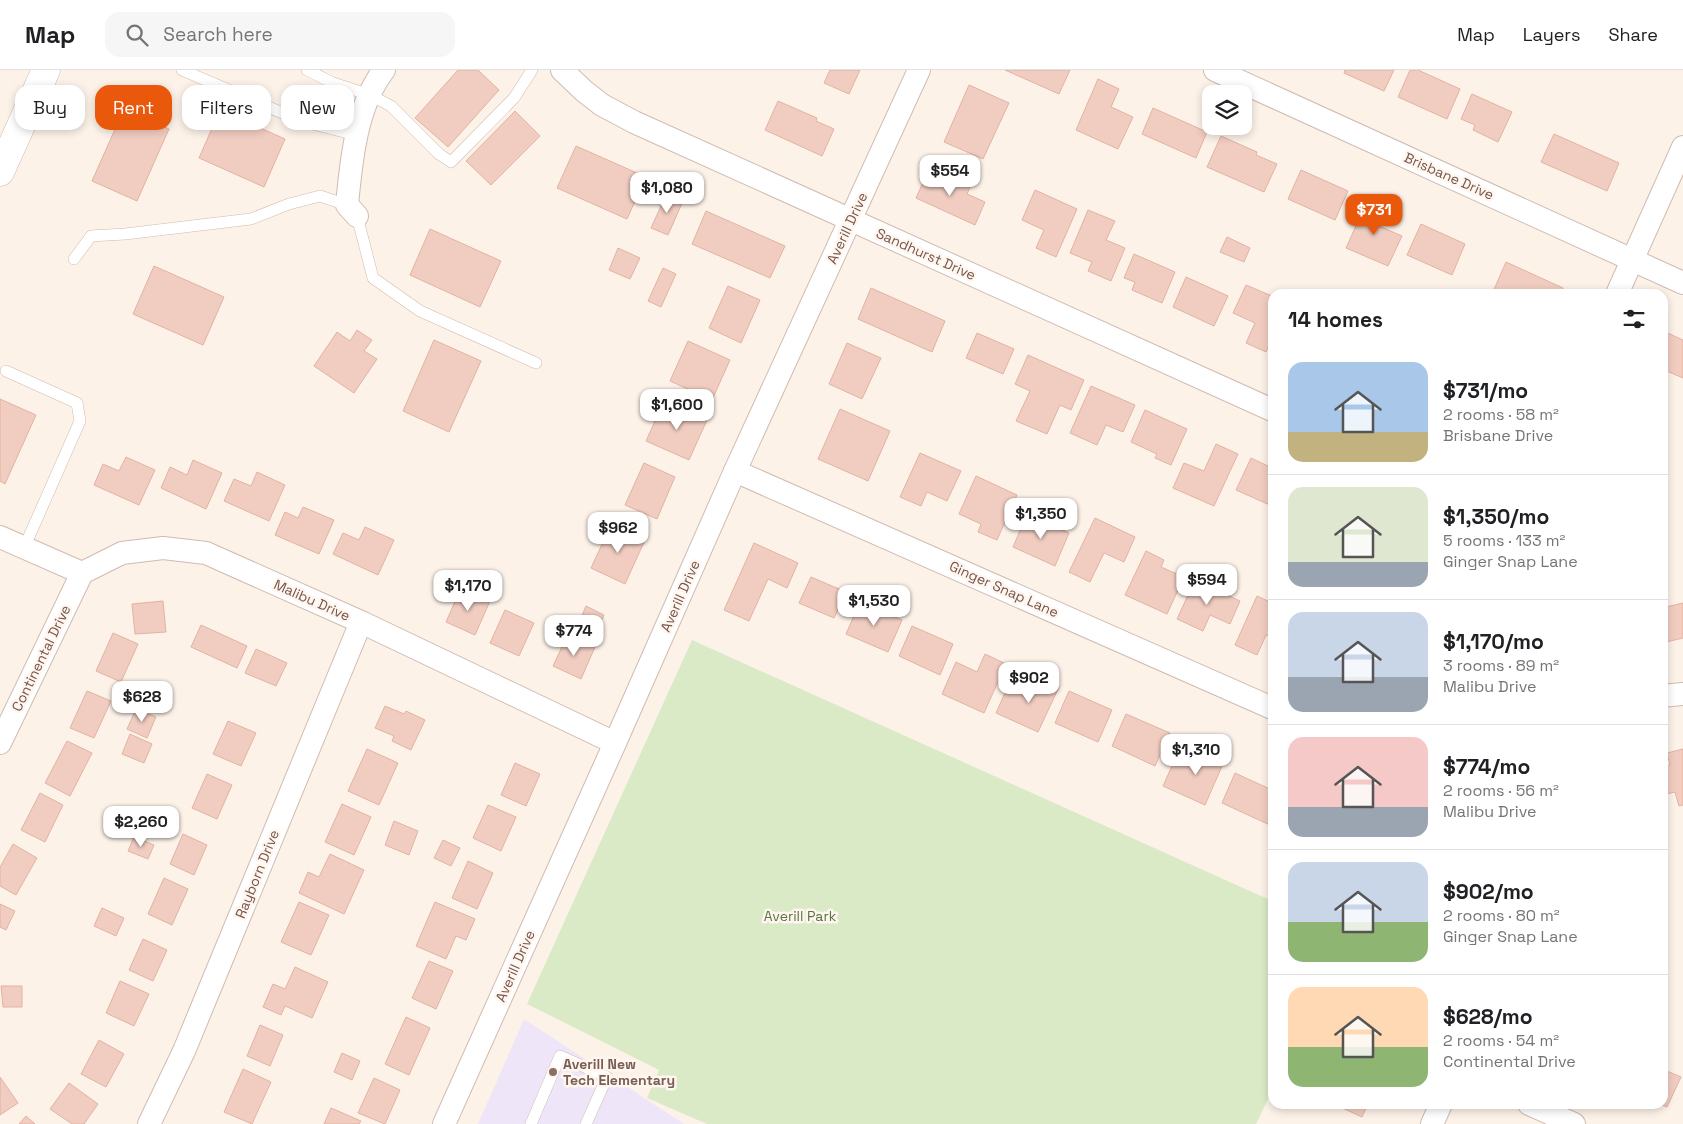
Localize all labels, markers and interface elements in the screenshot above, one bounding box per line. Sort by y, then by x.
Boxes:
search box [105,12,455,57]
text: Map [25,19,75,50]
icon: search [123,21,151,49]
text: Search here [163,22,273,47]
text: Map [1457,23,1495,46]
text: Layers [1523,23,1580,46]
text: Share [1608,23,1658,46]
chip: Buy [15,85,85,130]
chip: Rent [95,85,172,130]
chip: Filters [182,85,271,130]
chip: New [281,85,354,130]
map controls [1202,85,1252,135]
button: layers [1202,85,1252,135]
street label: Brisbane Drive [1401,148,1497,204]
pin: $554 [920,154,980,197]
text: $554 [930,160,970,181]
pin: $1,080 [626,172,708,214]
text: $1,080 [641,177,693,198]
street label: Averill Drive [823,189,871,267]
pin: $731 [1344,194,1404,236]
text: $731 [1356,199,1392,220]
street label: Sandhurst Drive [873,224,979,284]
icon: filters [1620,305,1648,333]
text: 14 homes [1288,306,1383,333]
text: $731/mo [1443,377,1528,404]
icon: home [1328,382,1388,442]
pin: $1,600 [636,388,718,431]
text: $1,600 [651,394,703,415]
text: 2 rooms · 58 m² [1443,404,1559,425]
text: Brisbane Drive [1443,425,1553,446]
pin: $1,350 [1000,498,1082,540]
text: $1,350 [1015,503,1067,524]
text: $1,350/mo [1443,503,1549,530]
icon: home [1328,507,1388,567]
pin: $962 [588,512,648,554]
text: $962 [599,517,637,538]
text: 5 rooms · 133 m² [1443,530,1565,551]
text: Ginger Snap Lane [1443,551,1578,572]
street label: Averill Drive [656,557,704,635]
street label: Ginger Snap Lane [947,557,1061,621]
pin: $594 [1177,564,1237,606]
text: $594 [1187,569,1227,590]
pin: $1,170 [427,570,509,612]
street label: Malibu Drive [271,575,353,625]
text: $1,170 [444,575,492,596]
pin: $1,530 [833,584,915,627]
text: $1,530 [848,590,900,611]
street label: Continental Drive [7,602,75,714]
pin: $774 [544,614,604,657]
text: $774 [556,620,592,641]
text: $1,170/mo [1443,628,1544,655]
icon: home [1328,632,1388,692]
text: 3 rooms · 89 m² [1443,655,1559,676]
pin: $902 [999,662,1059,704]
text: $902 [1009,667,1049,688]
text: Malibu Drive [1443,676,1536,697]
pin: $628 [112,680,172,723]
text: $628 [123,686,161,707]
pin: $1,310 [1155,734,1237,776]
text: $1,310 [1172,739,1220,760]
text: $774/mo [1443,753,1530,780]
icon: home [1328,757,1388,817]
text: 2 rooms · 56 m² [1443,780,1559,801]
text: Malibu Drive [1443,801,1536,822]
pin: $2,260 [100,806,182,848]
text: $2,260 [114,811,168,832]
street label: Rayborn Drive [231,827,283,921]
text: $902/mo [1443,878,1534,905]
icon: home [1328,882,1388,942]
text: 2 rooms · 80 m² [1443,905,1560,926]
park label: Averill Park [764,907,837,925]
text: Ginger Snap Lane [1443,926,1578,947]
street label: Averill Drive [491,927,539,1005]
text: $628/mo [1443,1003,1533,1030]
icon: home [1328,1007,1388,1067]
text: 2 rooms · 54 m² [1443,1030,1559,1051]
text: Continental Drive [1443,1051,1576,1072]
place label: Averill New Tech Elementary [563,1055,675,1089]
marker: Averill New Tech Elementary [547,1066,559,1078]

